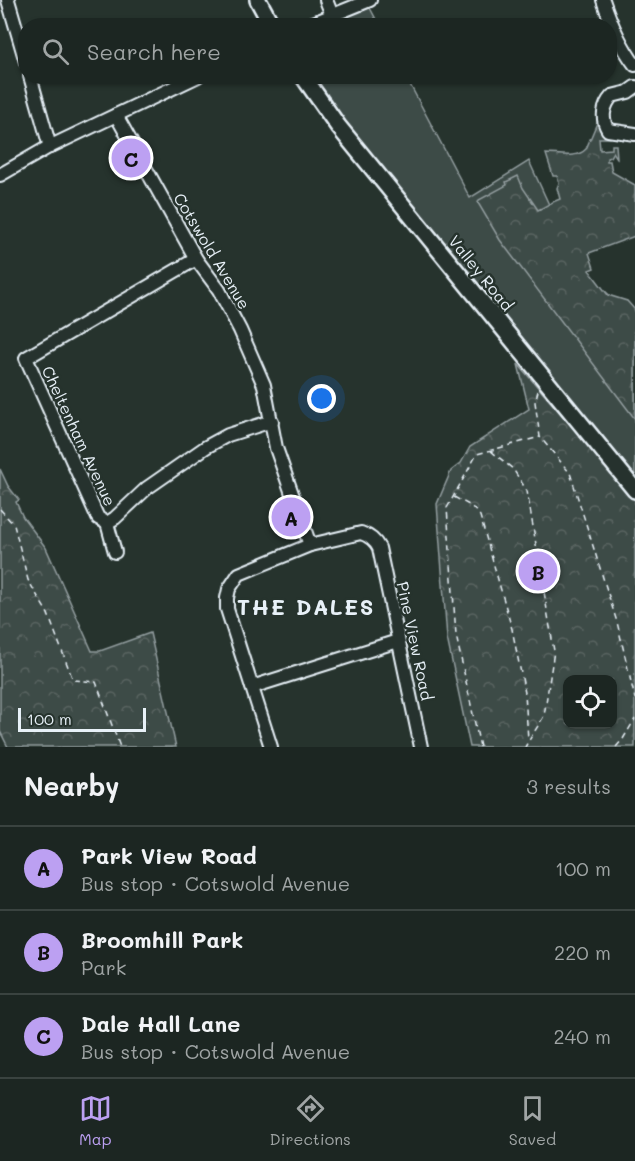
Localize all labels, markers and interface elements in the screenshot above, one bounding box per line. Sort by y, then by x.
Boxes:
search box [18,18,617,84]
icon: search [39,35,72,68]
text: Search here [87,37,221,66]
pin: C [112,136,150,180]
street label: Cotswold Avenue [169,189,255,313]
street label: Valley Road [444,231,518,315]
street label: Cheltenham Avenue [38,362,121,509]
your location [307,384,336,413]
pin: A [272,494,310,540]
pin: B [518,548,558,594]
street label: Pine View Road [393,580,438,702]
district label: THE DALES [237,592,375,621]
map controls [563,675,617,729]
button: locate [563,675,617,729]
scale bar [18,705,146,732]
text: 100 m [27,708,72,729]
text: Nearby [24,769,119,803]
text: 3 results [526,773,611,799]
text: Park View Road [81,841,257,870]
text: A [37,855,50,881]
text: 100 m [555,855,611,881]
text: Bus stop · Cotswold Avenue [81,870,350,896]
text: Broomhill Park [81,925,243,954]
text: B [37,939,50,965]
text: 220 m [554,939,611,965]
text: Park [81,954,126,980]
text: Dale Hall Lane [81,1009,240,1038]
text: C [36,1023,51,1049]
text: 240 m [553,1023,611,1049]
text: Bus stop · Cotswold Avenue [81,1038,350,1064]
tab: Map [79,1092,112,1149]
tab: Directions [270,1092,351,1149]
tab: Saved [509,1092,556,1149]

